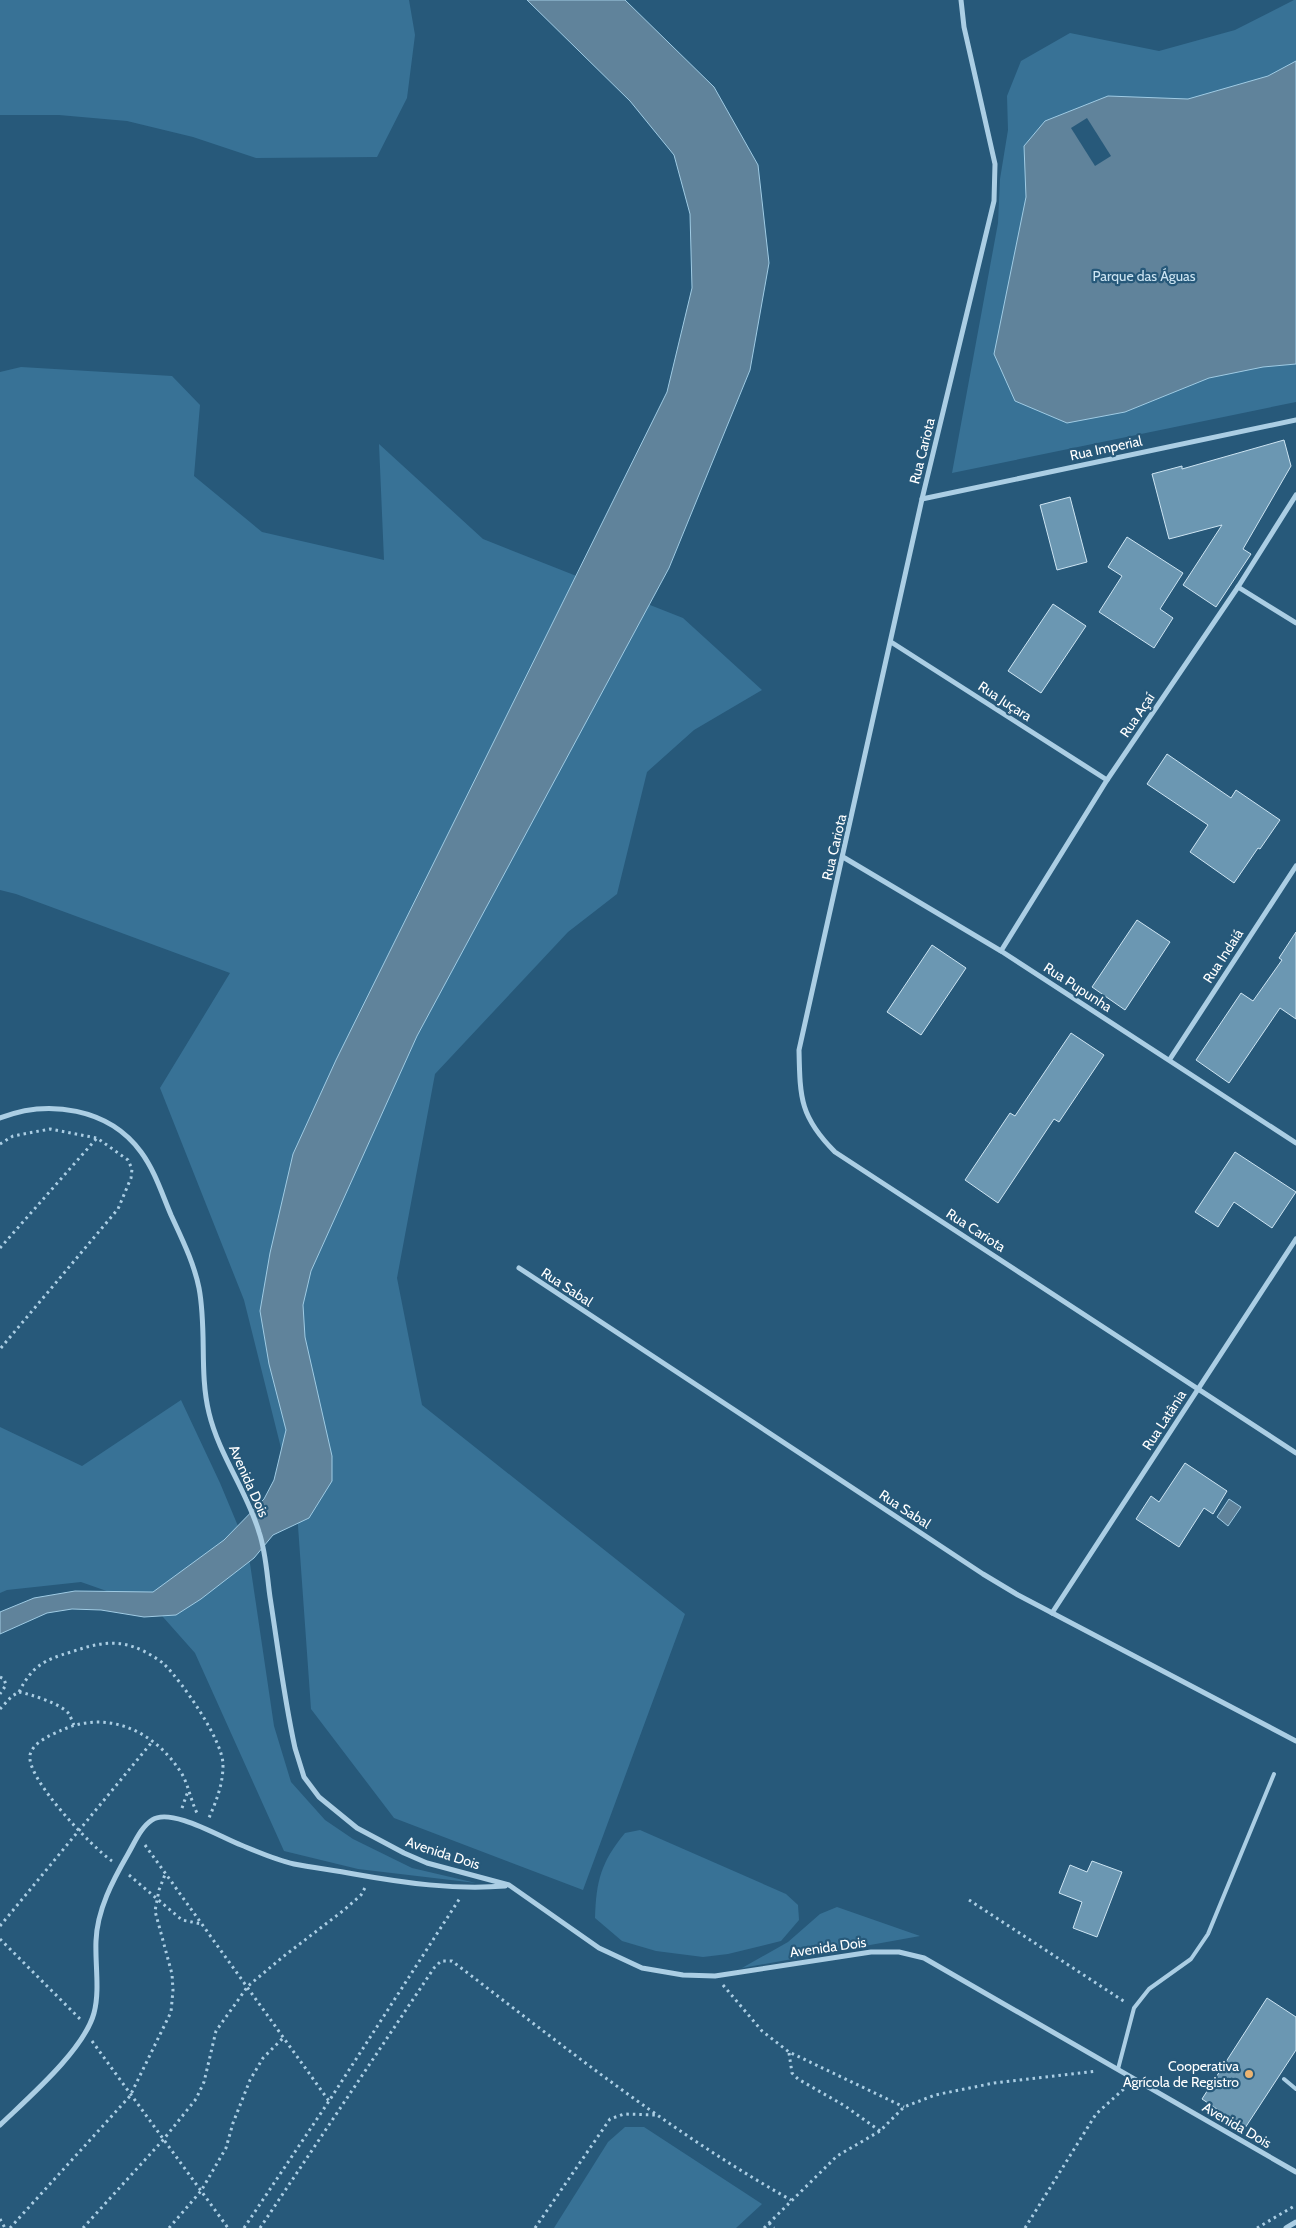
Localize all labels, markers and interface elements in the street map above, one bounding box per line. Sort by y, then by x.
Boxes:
park label: Parque das Águas [1093,267,1196,285]
street label: Rua Cariota [905,416,939,486]
street label: Rua Imperial [1068,431,1145,464]
street label: Rua Juçara [975,677,1035,725]
street label: Rua Açaí [1116,689,1158,741]
street label: Rua Cariota [818,812,850,882]
street label: Rua Indaiá [1199,925,1247,986]
street label: Rua Pupunha [1040,958,1116,1016]
street label: Rua Cariota [943,1204,1009,1256]
street label: Rua Sabal [538,1264,597,1311]
street label: Rua Latânia [1138,1386,1190,1453]
street label: Avenida Dois [225,1442,273,1520]
street label: Rua Sabal [876,1486,935,1533]
street label: Avenida Dois [404,1833,483,1874]
street label: Avenida Dois [789,1933,868,1961]
place label: Cooperativa Agrícola de Registro [1123,2057,1239,2091]
marker: Cooperativa Agrícola de Registro [1243,2068,1255,2080]
street label: Avenida Dois [1199,2098,1275,2152]

